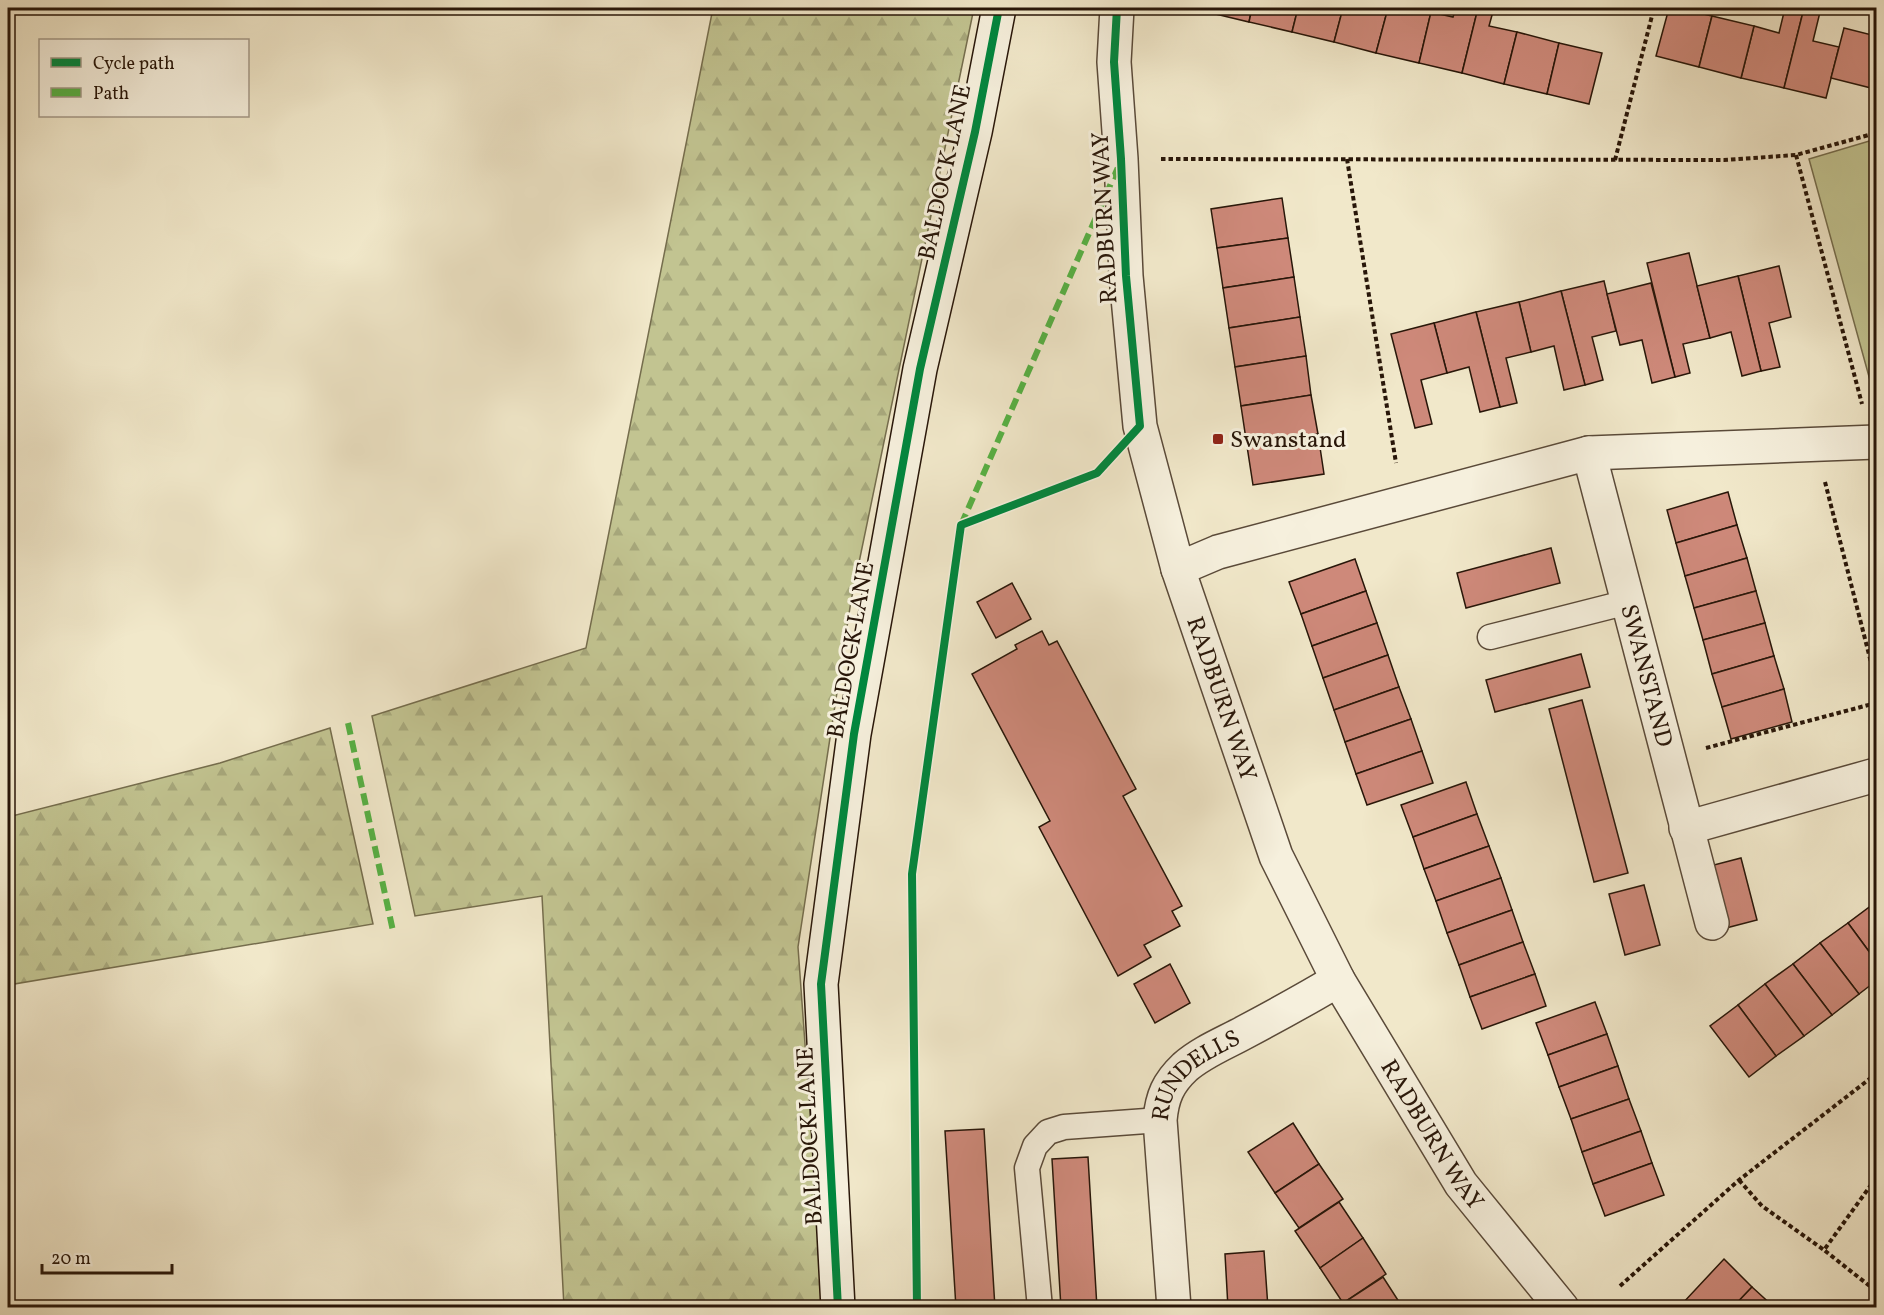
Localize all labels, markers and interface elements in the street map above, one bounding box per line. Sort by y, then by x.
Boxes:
legend [39,39,249,117]
text: Cycle path [93,52,175,77]
street label: BALDOCK LANE [911,81,981,263]
text: Path [93,82,129,107]
street label: RADBURN WAY [1085,131,1127,305]
place label: Swanstand [1230,424,1347,458]
marker: Swanstand [1211,432,1225,446]
street label: BALDOCK LANE [820,559,884,741]
street label: SWANSTAND [1610,601,1680,751]
street label: RADBURN WAY [1176,612,1264,786]
street label: RUNDELLS [1145,1022,1247,1123]
street label: BALDOCK LANE [789,1046,833,1226]
street label: RADBURN WAY [1371,1054,1491,1218]
scale bar [42,1237,172,1275]
text: 20 m [51,1247,91,1272]

